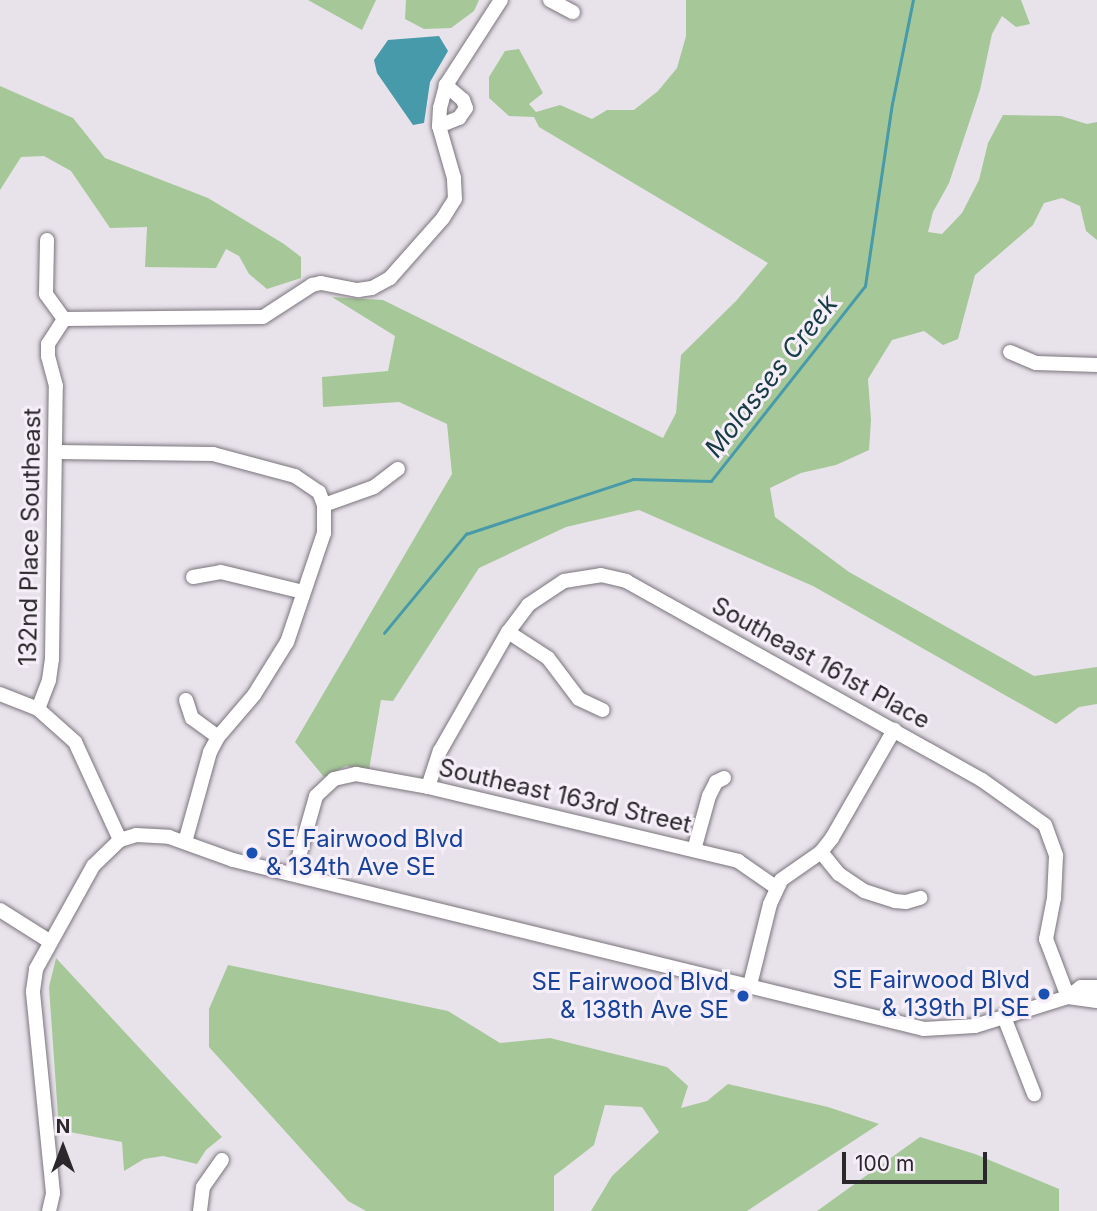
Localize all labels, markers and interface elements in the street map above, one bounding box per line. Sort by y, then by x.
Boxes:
water label: Molasses Creek [698,289,844,463]
street label: 132nd Place Southeast [13,408,47,666]
street label: Southeast 161st Place [707,591,935,735]
street label: Southeast 163rd Street [436,753,694,839]
place label: SE Fairwood Blvd & 134th Ave SE [266,825,463,881]
marker: SE Fairwood Blvd & 134th Ave SE [244,845,260,861]
place label: SE Fairwood Blvd & 139th Pl SE [833,966,1030,1022]
place label: SE Fairwood Blvd & 138th Ave SE [532,968,729,1024]
marker: SE Fairwood Blvd & 139th Pl SE [1036,986,1052,1002]
marker: SE Fairwood Blvd & 138th Ave SE [735,988,751,1004]
north arrow [28,1113,98,1183]
text: N [56,1115,70,1138]
scale bar [845,1138,990,1182]
text: 100 m [855,1151,914,1176]

